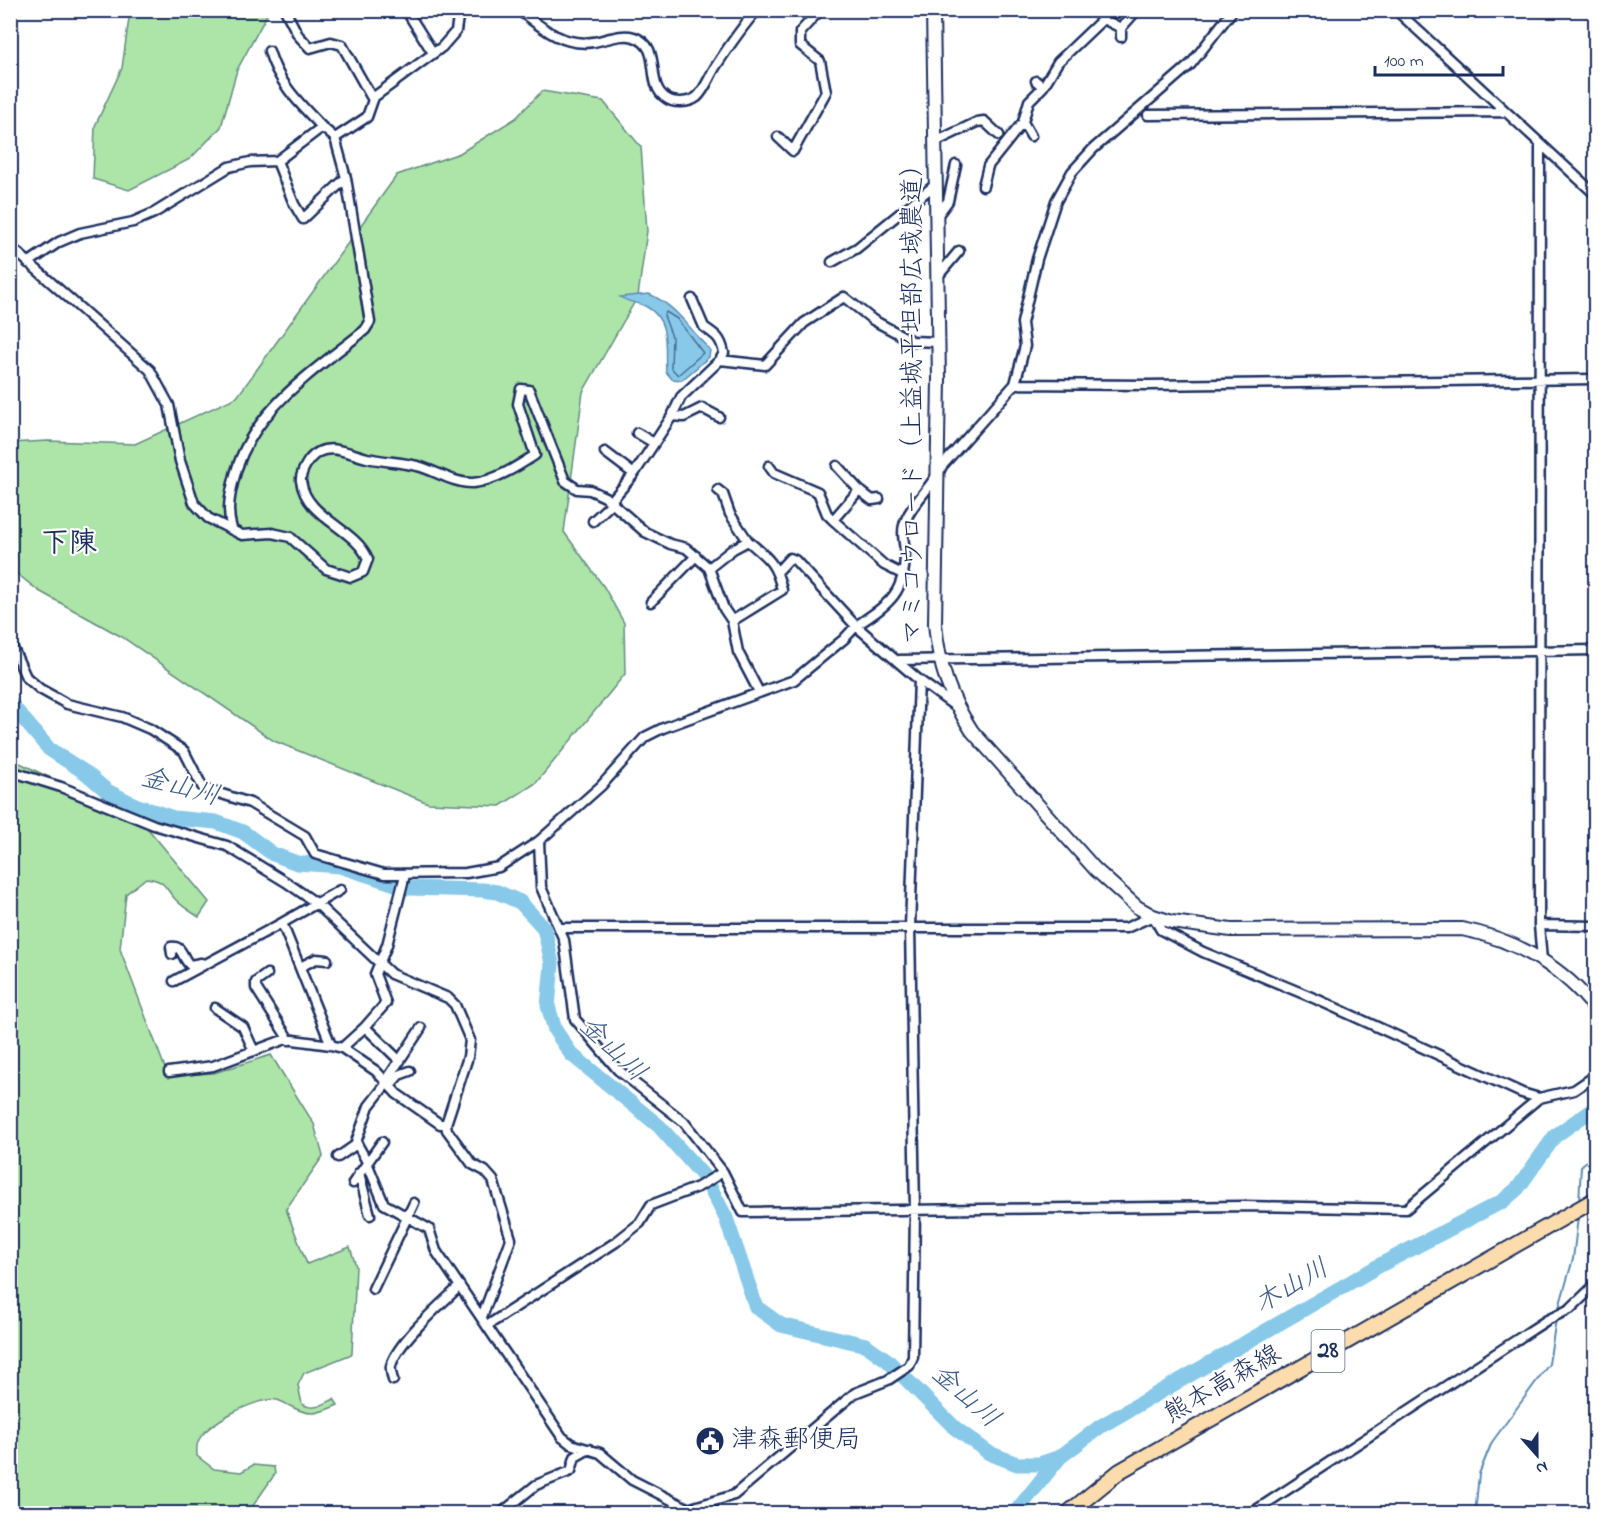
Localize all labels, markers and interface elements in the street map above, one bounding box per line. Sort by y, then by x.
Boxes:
scale bar [1375,39,1502,77]
text: 100 m [1384,49,1424,75]
street label: マミコウロード（上益城平坦部広域農道） [895,151,933,645]
district label: 下陳 [41,524,97,565]
water label: 金山川 [136,759,224,817]
water label: 金山川 [569,1008,655,1092]
water label: 木山川 [1247,1250,1337,1324]
road number: 28 [1312,1330,1344,1372]
street label: 熊本高森線 [1157,1336,1289,1434]
water label: 金山川 [922,1355,1008,1439]
place label: 津森郵便局 [731,1422,861,1460]
public building icon: 津森郵便局 [694,1425,726,1457]
north arrow [1507,1425,1567,1485]
text: N [1532,1454,1551,1480]

